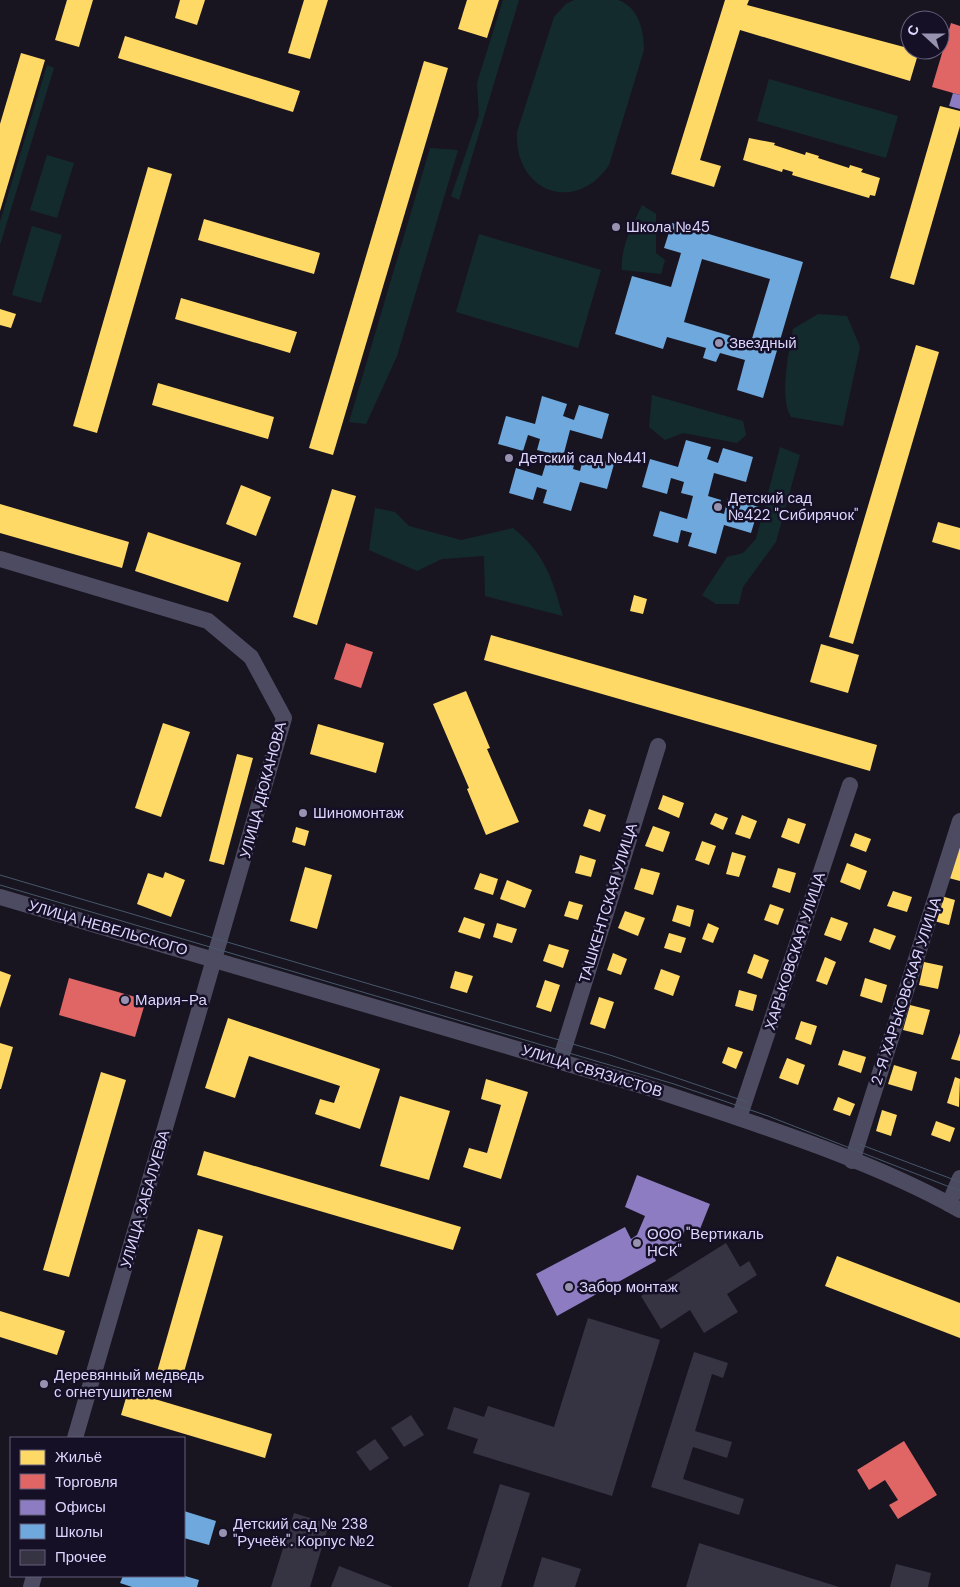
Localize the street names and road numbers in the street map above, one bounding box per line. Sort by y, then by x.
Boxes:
street label: УЛИЦА ДЮКАНОВА [235,719,291,861]
street label: ТАШКЕНТСКАЯ УЛИЦА [574,821,642,985]
street label: ХАРЬКОВСКАЯ УЛИЦА [760,870,830,1032]
street label: 2-Я ХАРЬКОВСКАЯ УЛИЦА [866,895,946,1087]
street label: УЛИЦА НЕВЕЛЬСКОГО [26,896,190,960]
street label: УЛИЦА СВЯЗИСТОВ [519,1040,665,1102]
street label: УЛИЦА ЗАБАЛУЕВА [116,1128,174,1270]

